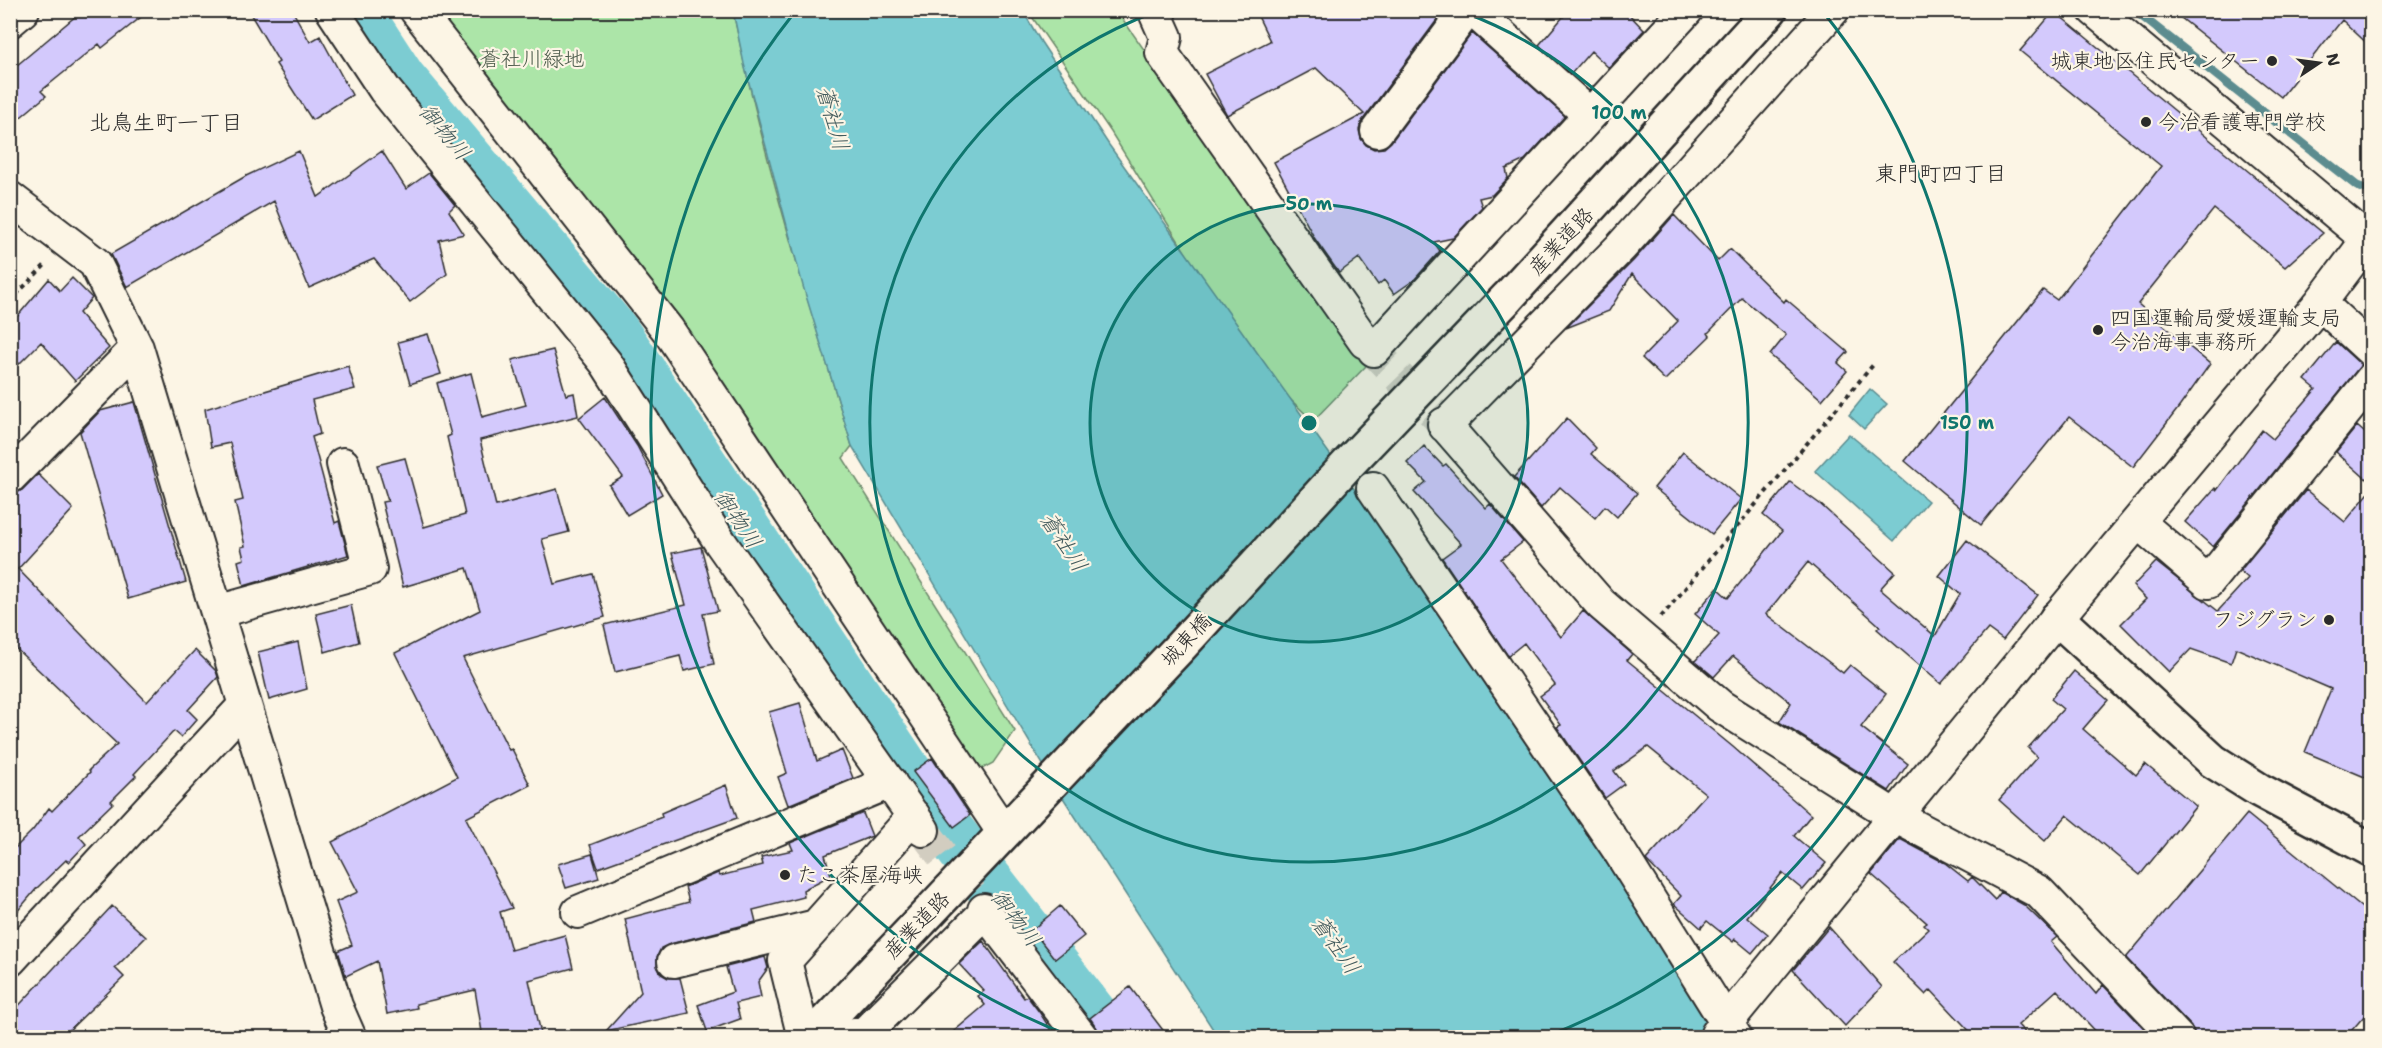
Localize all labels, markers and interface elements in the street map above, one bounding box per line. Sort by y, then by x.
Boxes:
north arrow [2289,33,2349,93]
park label: 蒼社川緑地 [480,45,585,73]
place label: 城東地区住民センター [2051,47,2260,75]
text: N [2321,51,2345,68]
marker: 城東地区住民センター [2265,54,2279,68]
water label: 蒼社川 [810,82,856,154]
water label: 御物川 [413,97,477,167]
text: 100 m [1591,101,1647,125]
district label: 北鳥生町一丁目 [89,108,243,137]
place label: 今治看護専門学校 [2158,108,2326,136]
marker: 今治看護専門学校 [2139,115,2153,129]
district label: 東門町四丁目 [1875,159,2007,188]
text: 50 m [1286,192,1333,216]
street label: 産業道路 [1522,201,1600,281]
place label: 四国運輸局愛媛運輸支局 今治海事事務所 [2110,304,2341,356]
marker: 四国運輸局愛媛運輸支局 今治海事事務所 [2091,323,2105,337]
text: 150 m [1940,411,1995,435]
centre of rings [1299,413,1319,433]
water label: 御物川 [708,484,768,554]
water label: 蒼社川 [1034,506,1094,578]
place label: フジグラン [2213,606,2317,634]
street label: 城東橋 [1154,607,1218,673]
marker: フジグラン [2322,613,2336,627]
place label: たこ茶屋海峡 [797,861,923,889]
marker: たこ茶屋海峡 [778,868,792,882]
water label: 御物川 [984,883,1048,953]
street label: 産業道路 [878,885,956,965]
water label: 蒼社川 [1305,910,1367,980]

